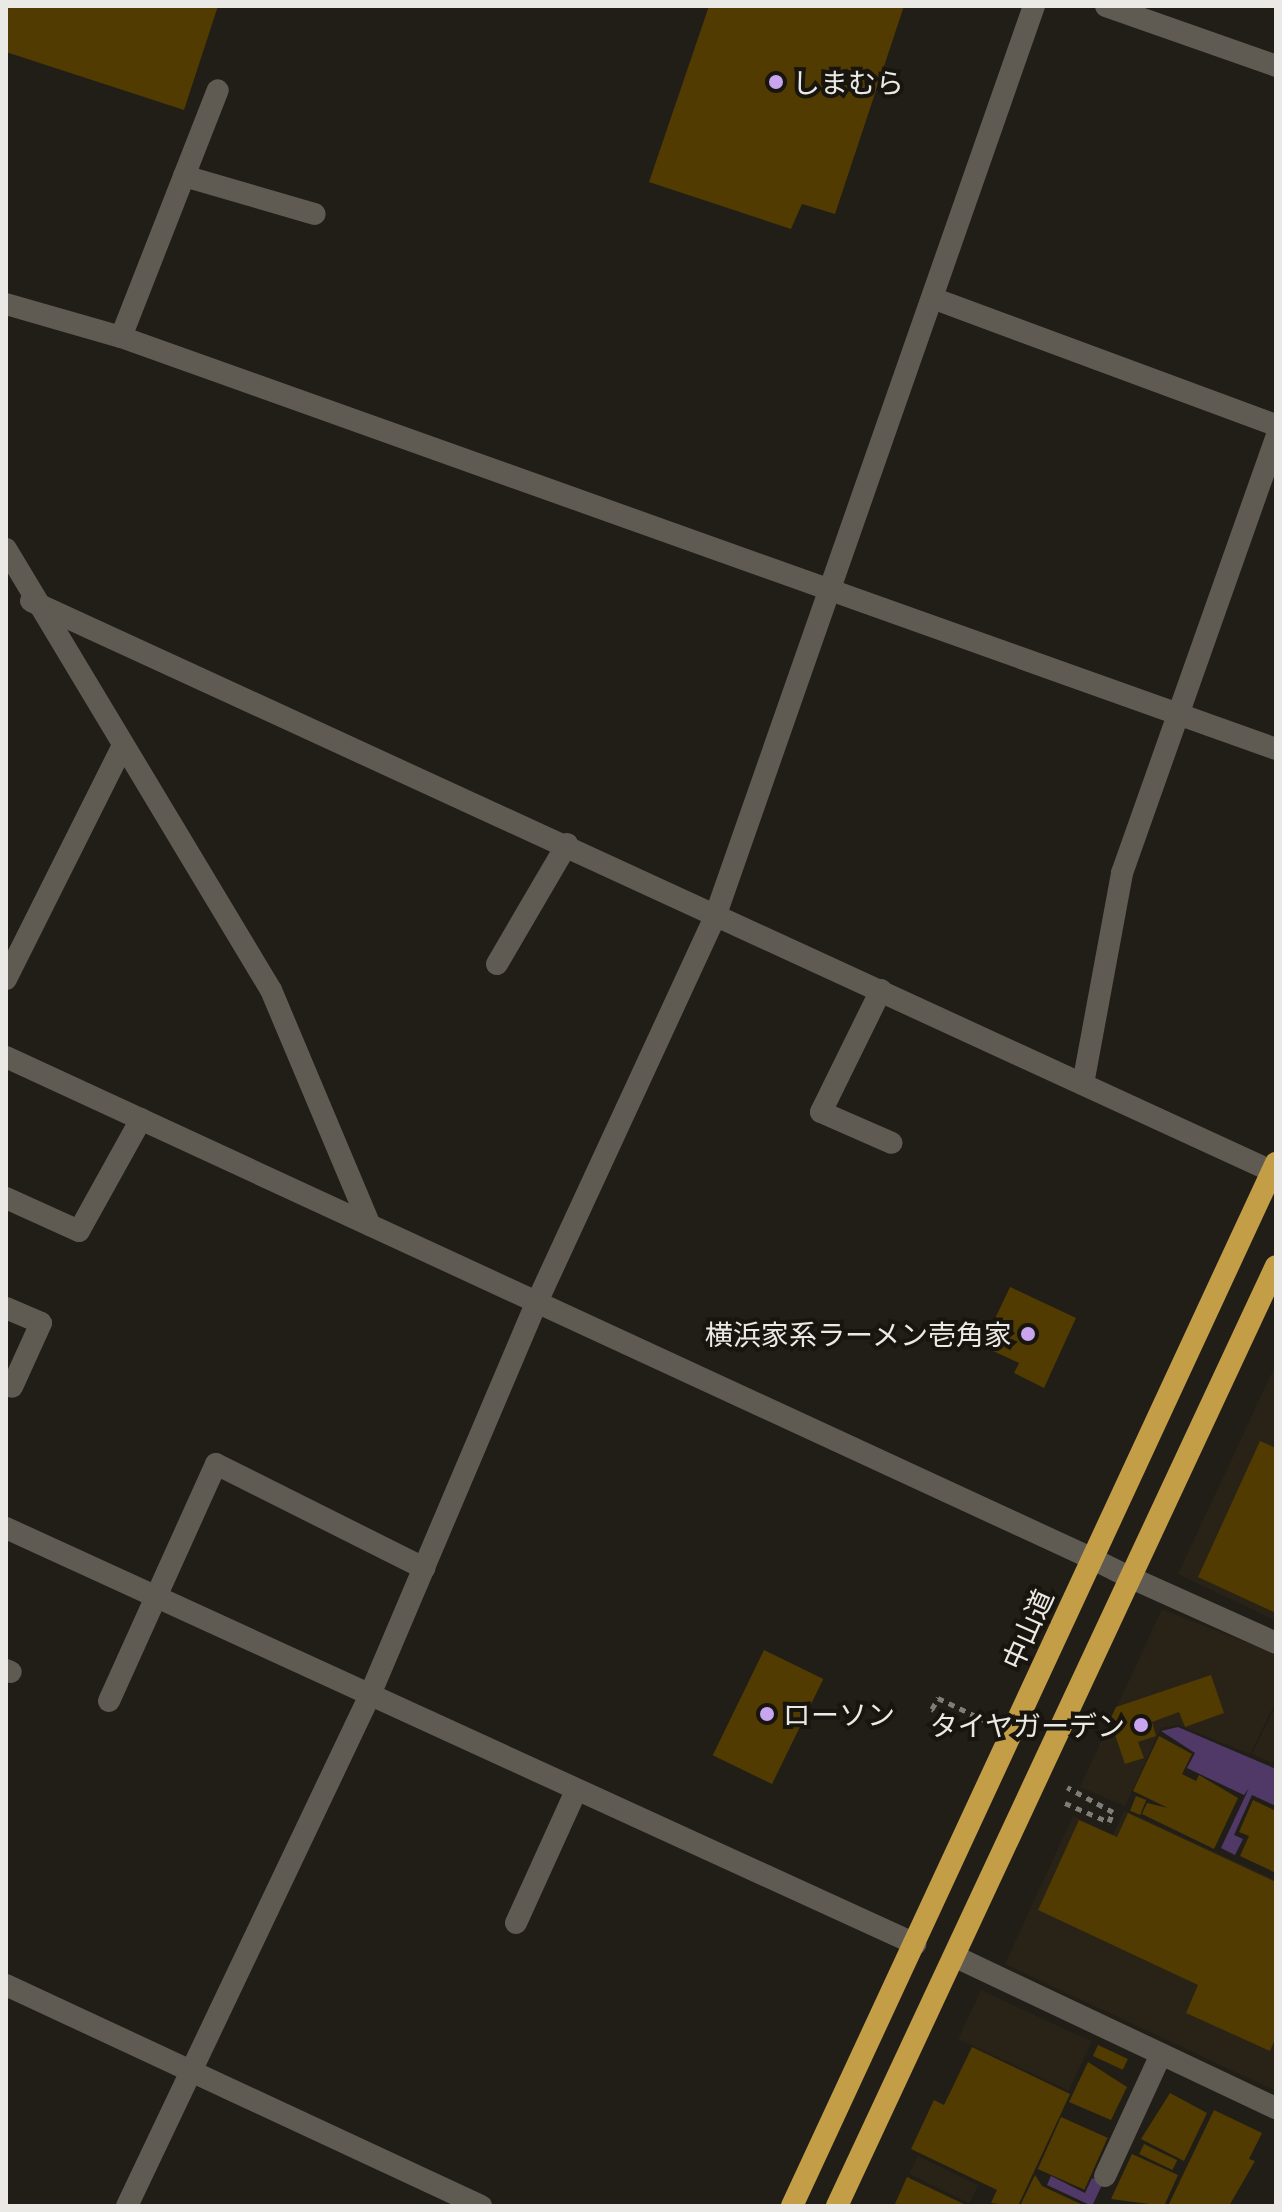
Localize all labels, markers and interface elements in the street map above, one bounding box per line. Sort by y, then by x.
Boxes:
place label: しまむら [792,65,904,99]
marker: しまむら [767,73,785,91]
place label: 横浜家系ラーメン壱角家 [704,1317,1012,1351]
marker: 横浜家系ラーメン壱角家 [1019,1325,1037,1343]
street label: 中山道 [995,1584,1059,1674]
place label: ローソン [783,1697,895,1731]
marker: ローソン [758,1705,776,1723]
place label: タイヤガーデン [929,1708,1125,1742]
marker: タイヤガーデン [1132,1716,1150,1734]

